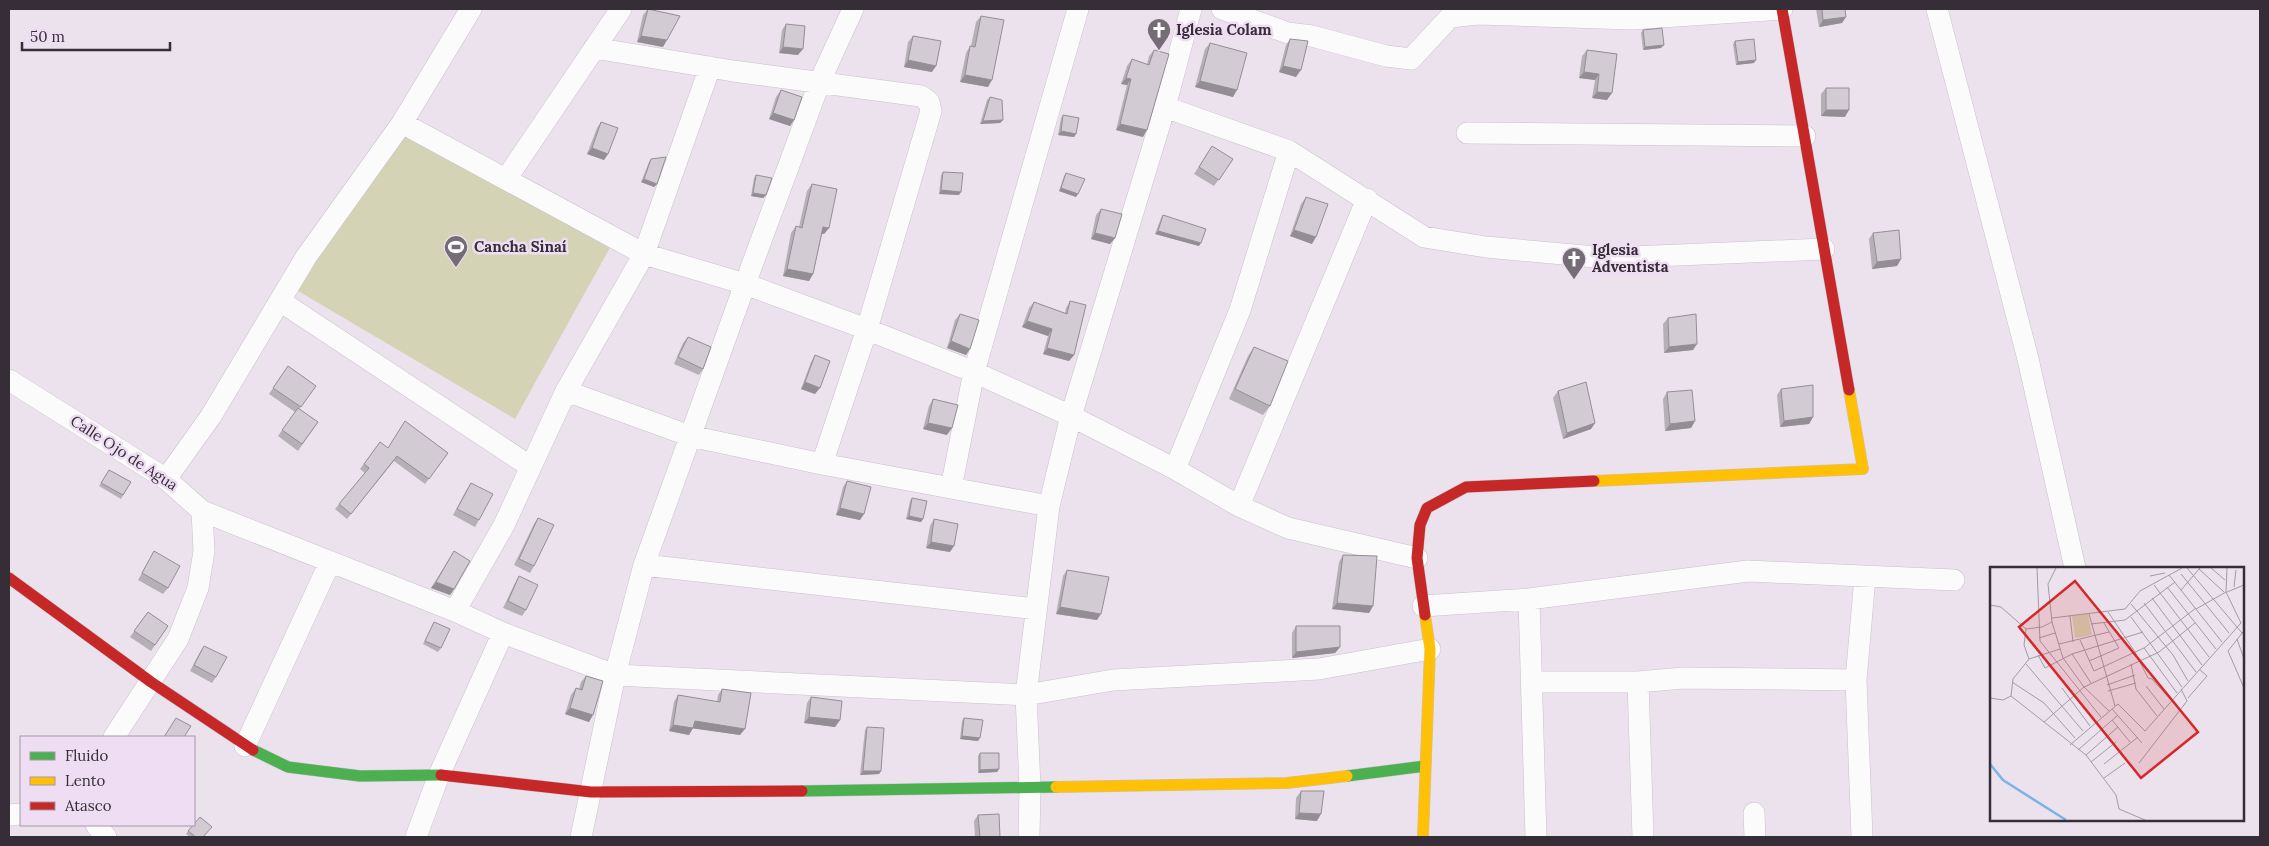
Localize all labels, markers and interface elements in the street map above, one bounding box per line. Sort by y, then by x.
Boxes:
church icon: Iglesia Colam [1146,17,1172,51]
scale bar [22,20,170,52]
place label: Iglesia Colam [1176,20,1272,39]
text: 50 m [30,27,65,46]
sports icon: Cancha Sinaí [443,234,469,268]
place label: Cancha Sinaí [474,237,567,256]
place label: Iglesia Adventista [1592,240,1669,276]
church icon: Iglesia Adventista [1561,246,1587,280]
street label: Calle Ojo de Agua [67,411,182,494]
inset map [1990,567,2244,821]
legend [20,736,195,826]
text: Fluido [65,746,108,765]
text: Lento [65,771,106,790]
text: Atasco [64,796,112,815]

